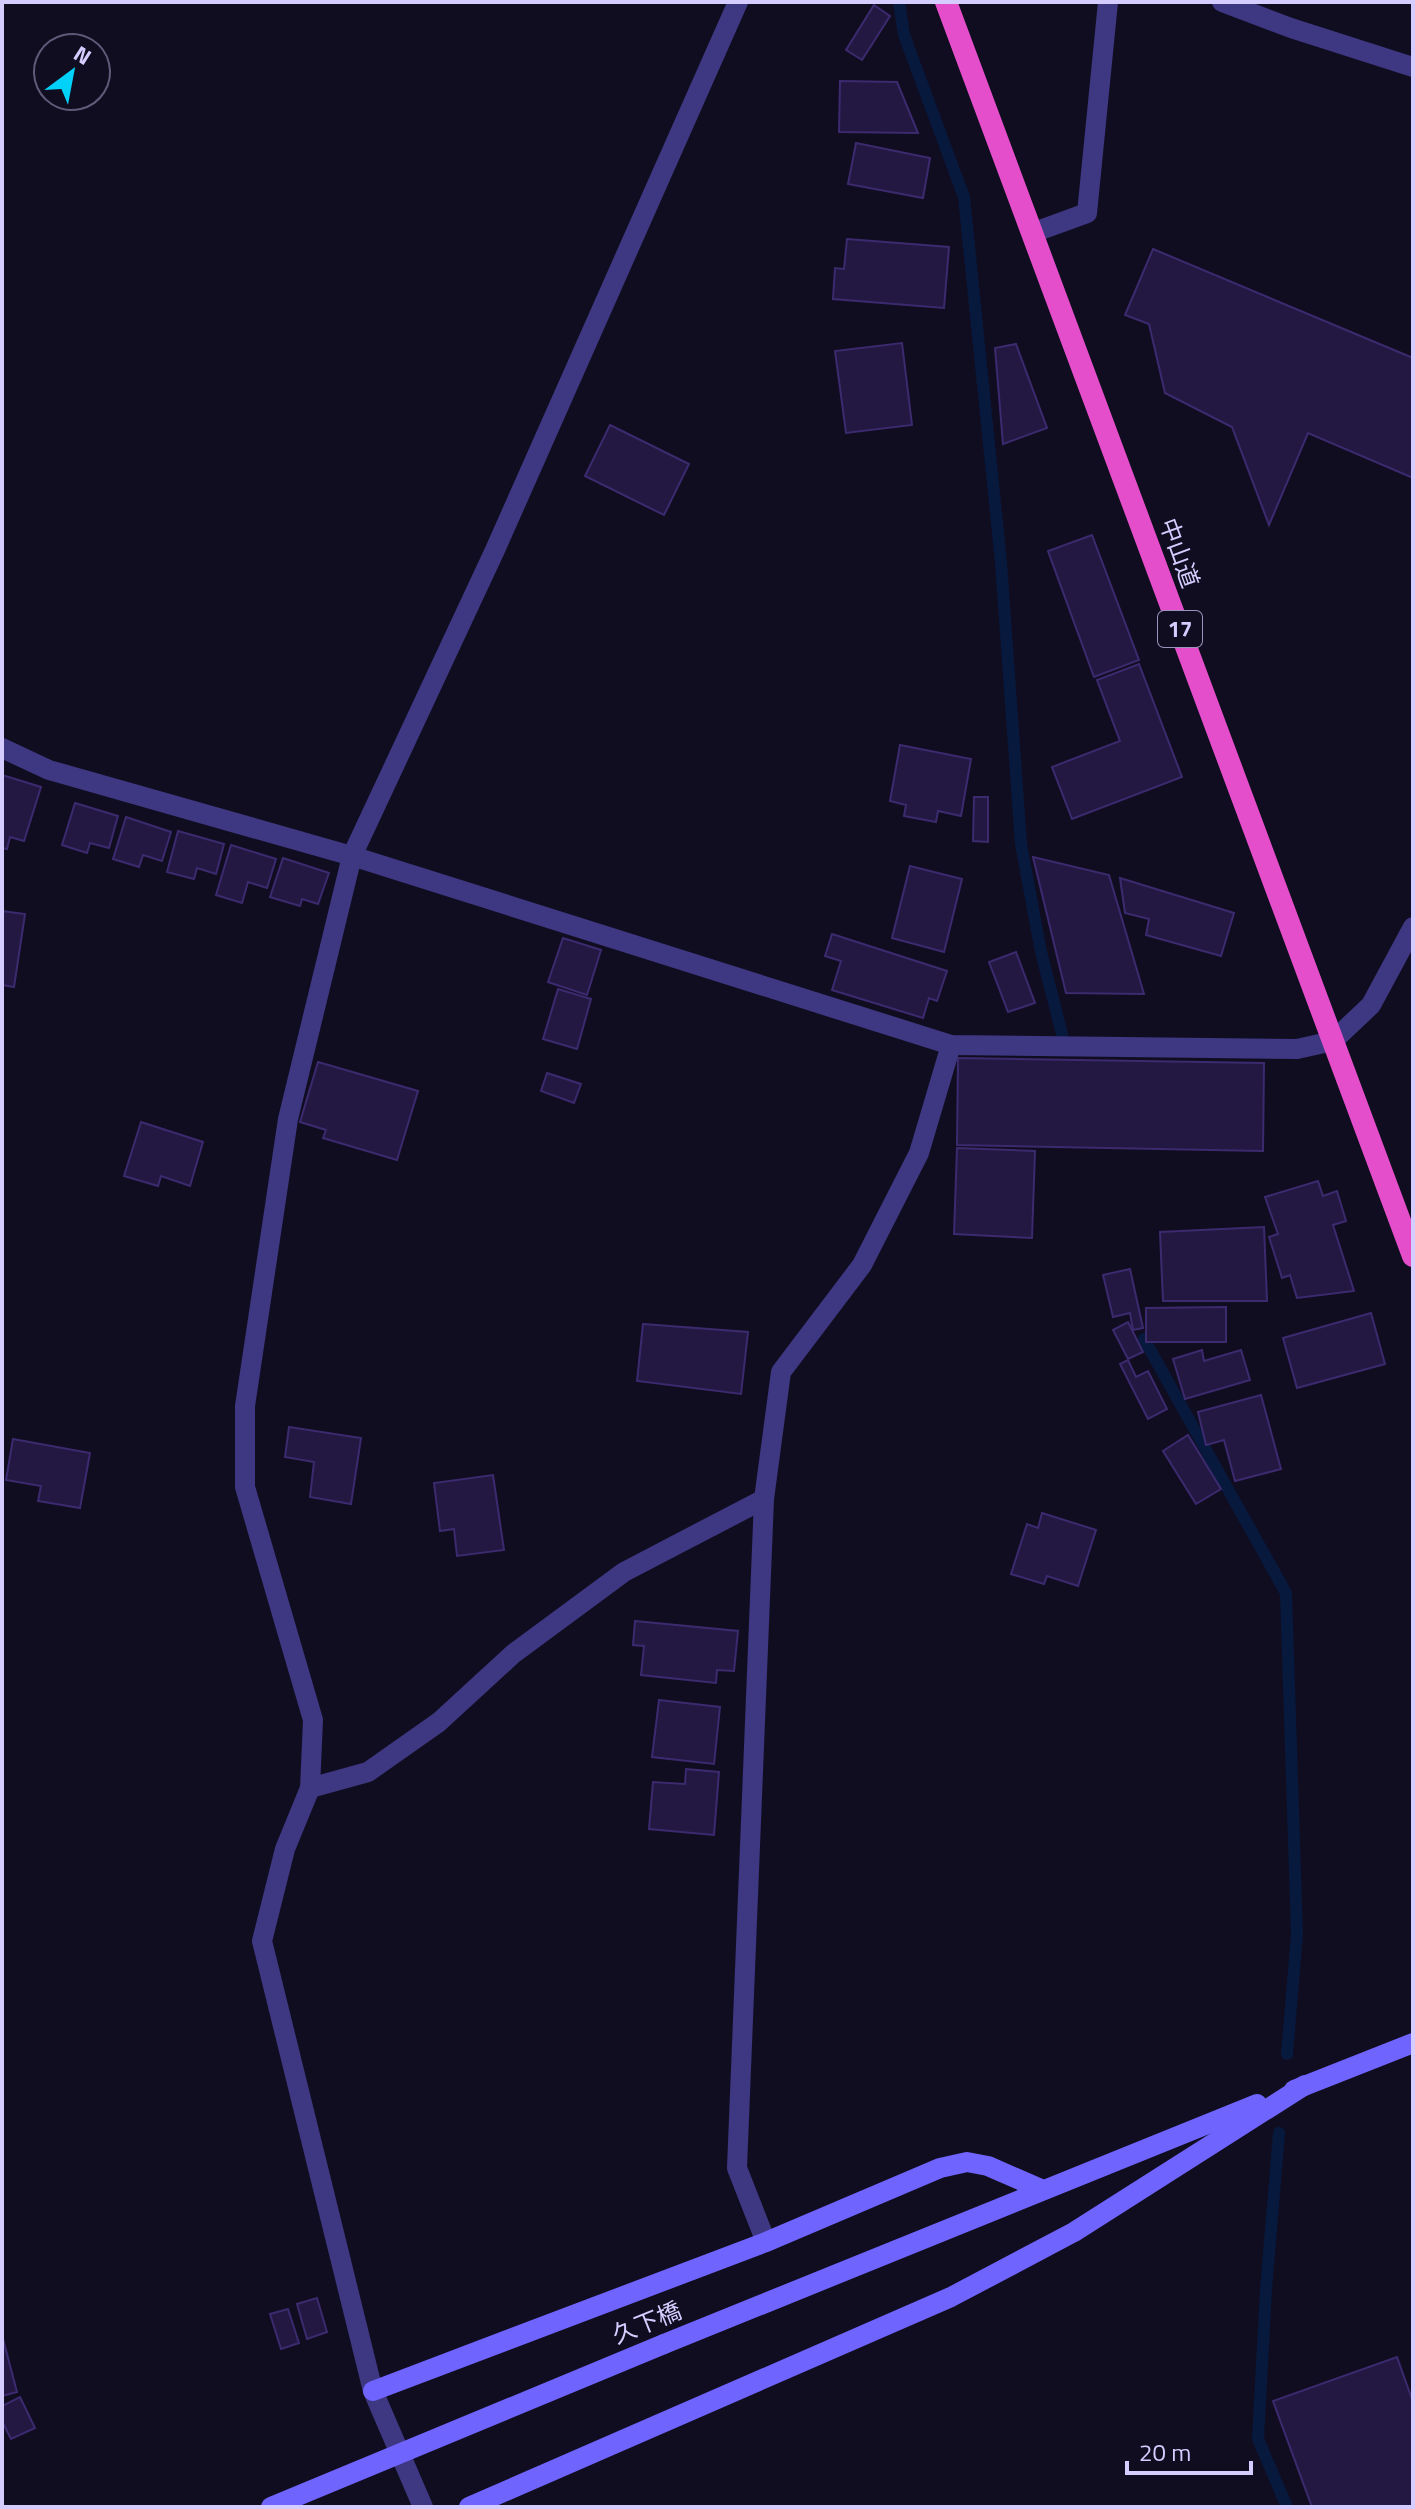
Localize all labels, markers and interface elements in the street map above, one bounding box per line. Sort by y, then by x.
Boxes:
north arrow [32,32,112,112]
text: N [67,37,98,73]
street label: 中山道 [1151,513,1209,593]
road number: 17 [1158,611,1202,647]
street label: 久下橋 [607,2292,687,2352]
scale bar [1127,2425,1251,2475]
text: 20 m [1139,2434,1191,2470]

